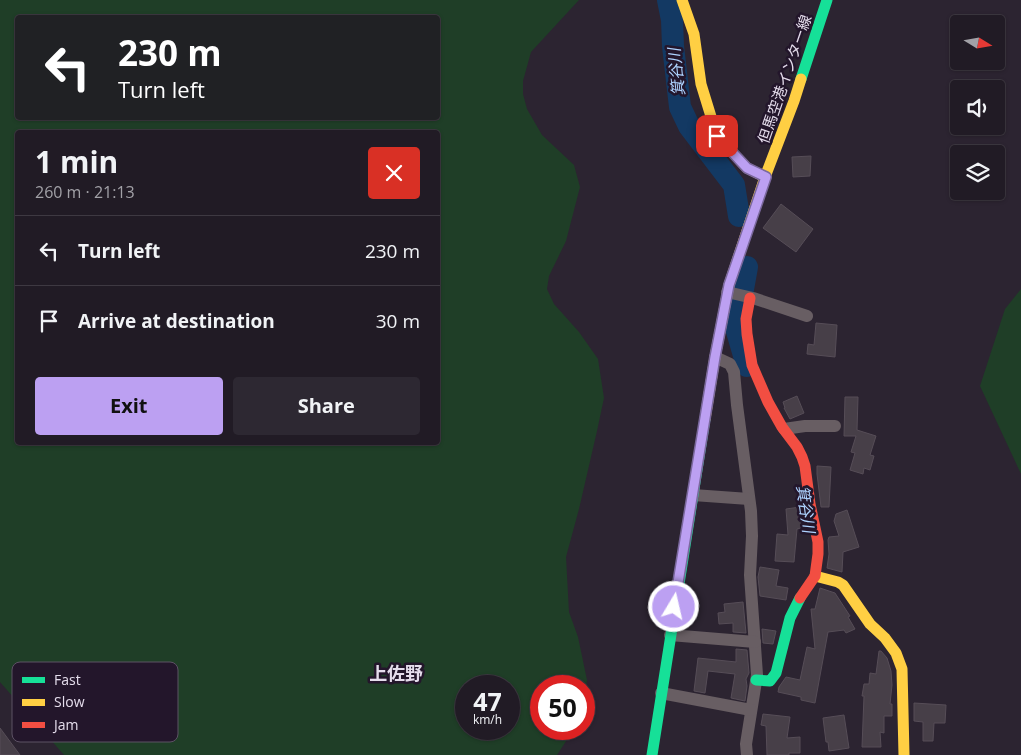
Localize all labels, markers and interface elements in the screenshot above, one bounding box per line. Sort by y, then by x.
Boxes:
street label: 但馬空港インター線 [753,12,815,146]
north arrow [950,15,1005,70]
map controls [950,15,1005,200]
text: 230 m [118,29,222,76]
icon: left [35,35,100,100]
water label: 箕谷川 [662,45,689,97]
text: Turn left [118,74,205,104]
button: sound [950,80,1005,135]
pin [696,115,738,157]
icon: arrive [703,122,731,150]
text: 1 min [35,141,118,182]
button: layers [950,145,1005,200]
button: close [368,147,420,199]
text: 260 m · 21:13 [35,181,135,203]
icon: left [35,237,63,265]
text: Turn left [78,238,160,264]
text: 230 m [365,238,420,264]
icon: arrive [35,307,63,335]
text: Arrive at destination [78,308,275,334]
text: 30 m [376,308,420,334]
button: Exit [35,377,223,435]
button: Share [233,377,420,435]
water label: 箕谷川 [792,484,821,536]
position arrow [647,580,699,632]
district label: 上佐野 [369,661,423,685]
legend [12,662,178,742]
text: Fast [54,670,81,689]
speed limit sign: 50 [530,675,595,740]
text: 47 [473,684,502,718]
text: Slow [54,692,85,711]
text: km/h [473,711,502,728]
text: Jam [52,715,79,734]

